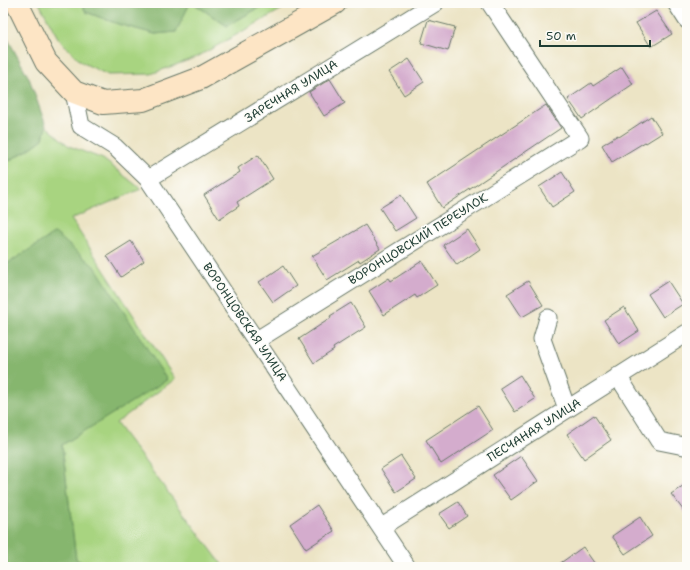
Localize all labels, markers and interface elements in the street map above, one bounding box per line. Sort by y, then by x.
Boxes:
scale bar [540,22,650,48]
text: 50 m [546,28,576,44]
street label: ЗАРЕЧНАЯ УЛИЦА [241,56,341,126]
street label: ВОРОНЦОВСКИЙ ПЕРЕУЛОК [345,189,491,289]
street label: ВОРОНЦОВСКАЯ УЛИЦА [199,260,291,385]
street label: ПЕСЧАНАЯ УЛИЦА [484,395,584,465]

